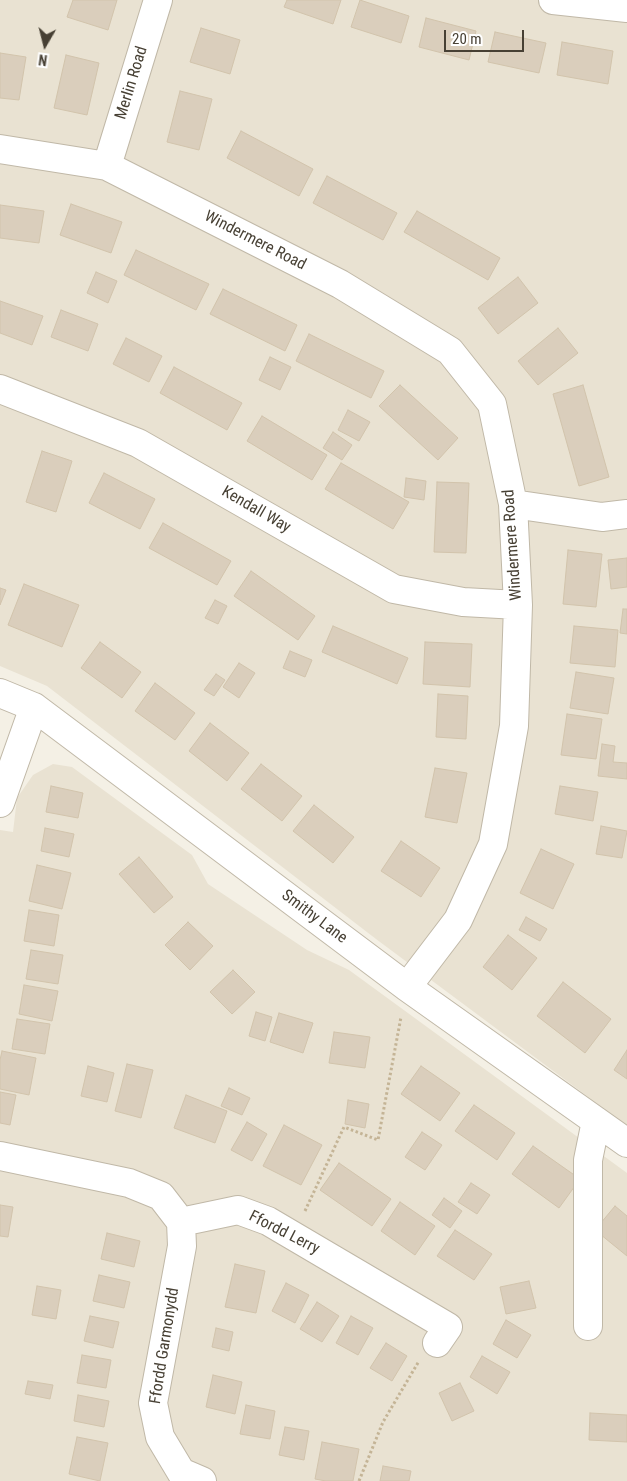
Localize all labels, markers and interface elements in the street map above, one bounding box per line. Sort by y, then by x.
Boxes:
north arrow [20,20,70,70]
scale bar [447,20,527,52]
text: 20 m [452,30,482,48]
street label: Merlin Road [112,44,152,122]
text: N [38,51,48,68]
street label: Windermere Road [201,207,309,275]
street label: Kendall Way [218,483,294,537]
street label: Windermere Road [500,489,526,601]
street label: Smithy Lane [277,886,351,948]
street label: Ffordd Lerry [245,1207,323,1259]
street label: Ffordd Garmonydd [146,1287,184,1405]

